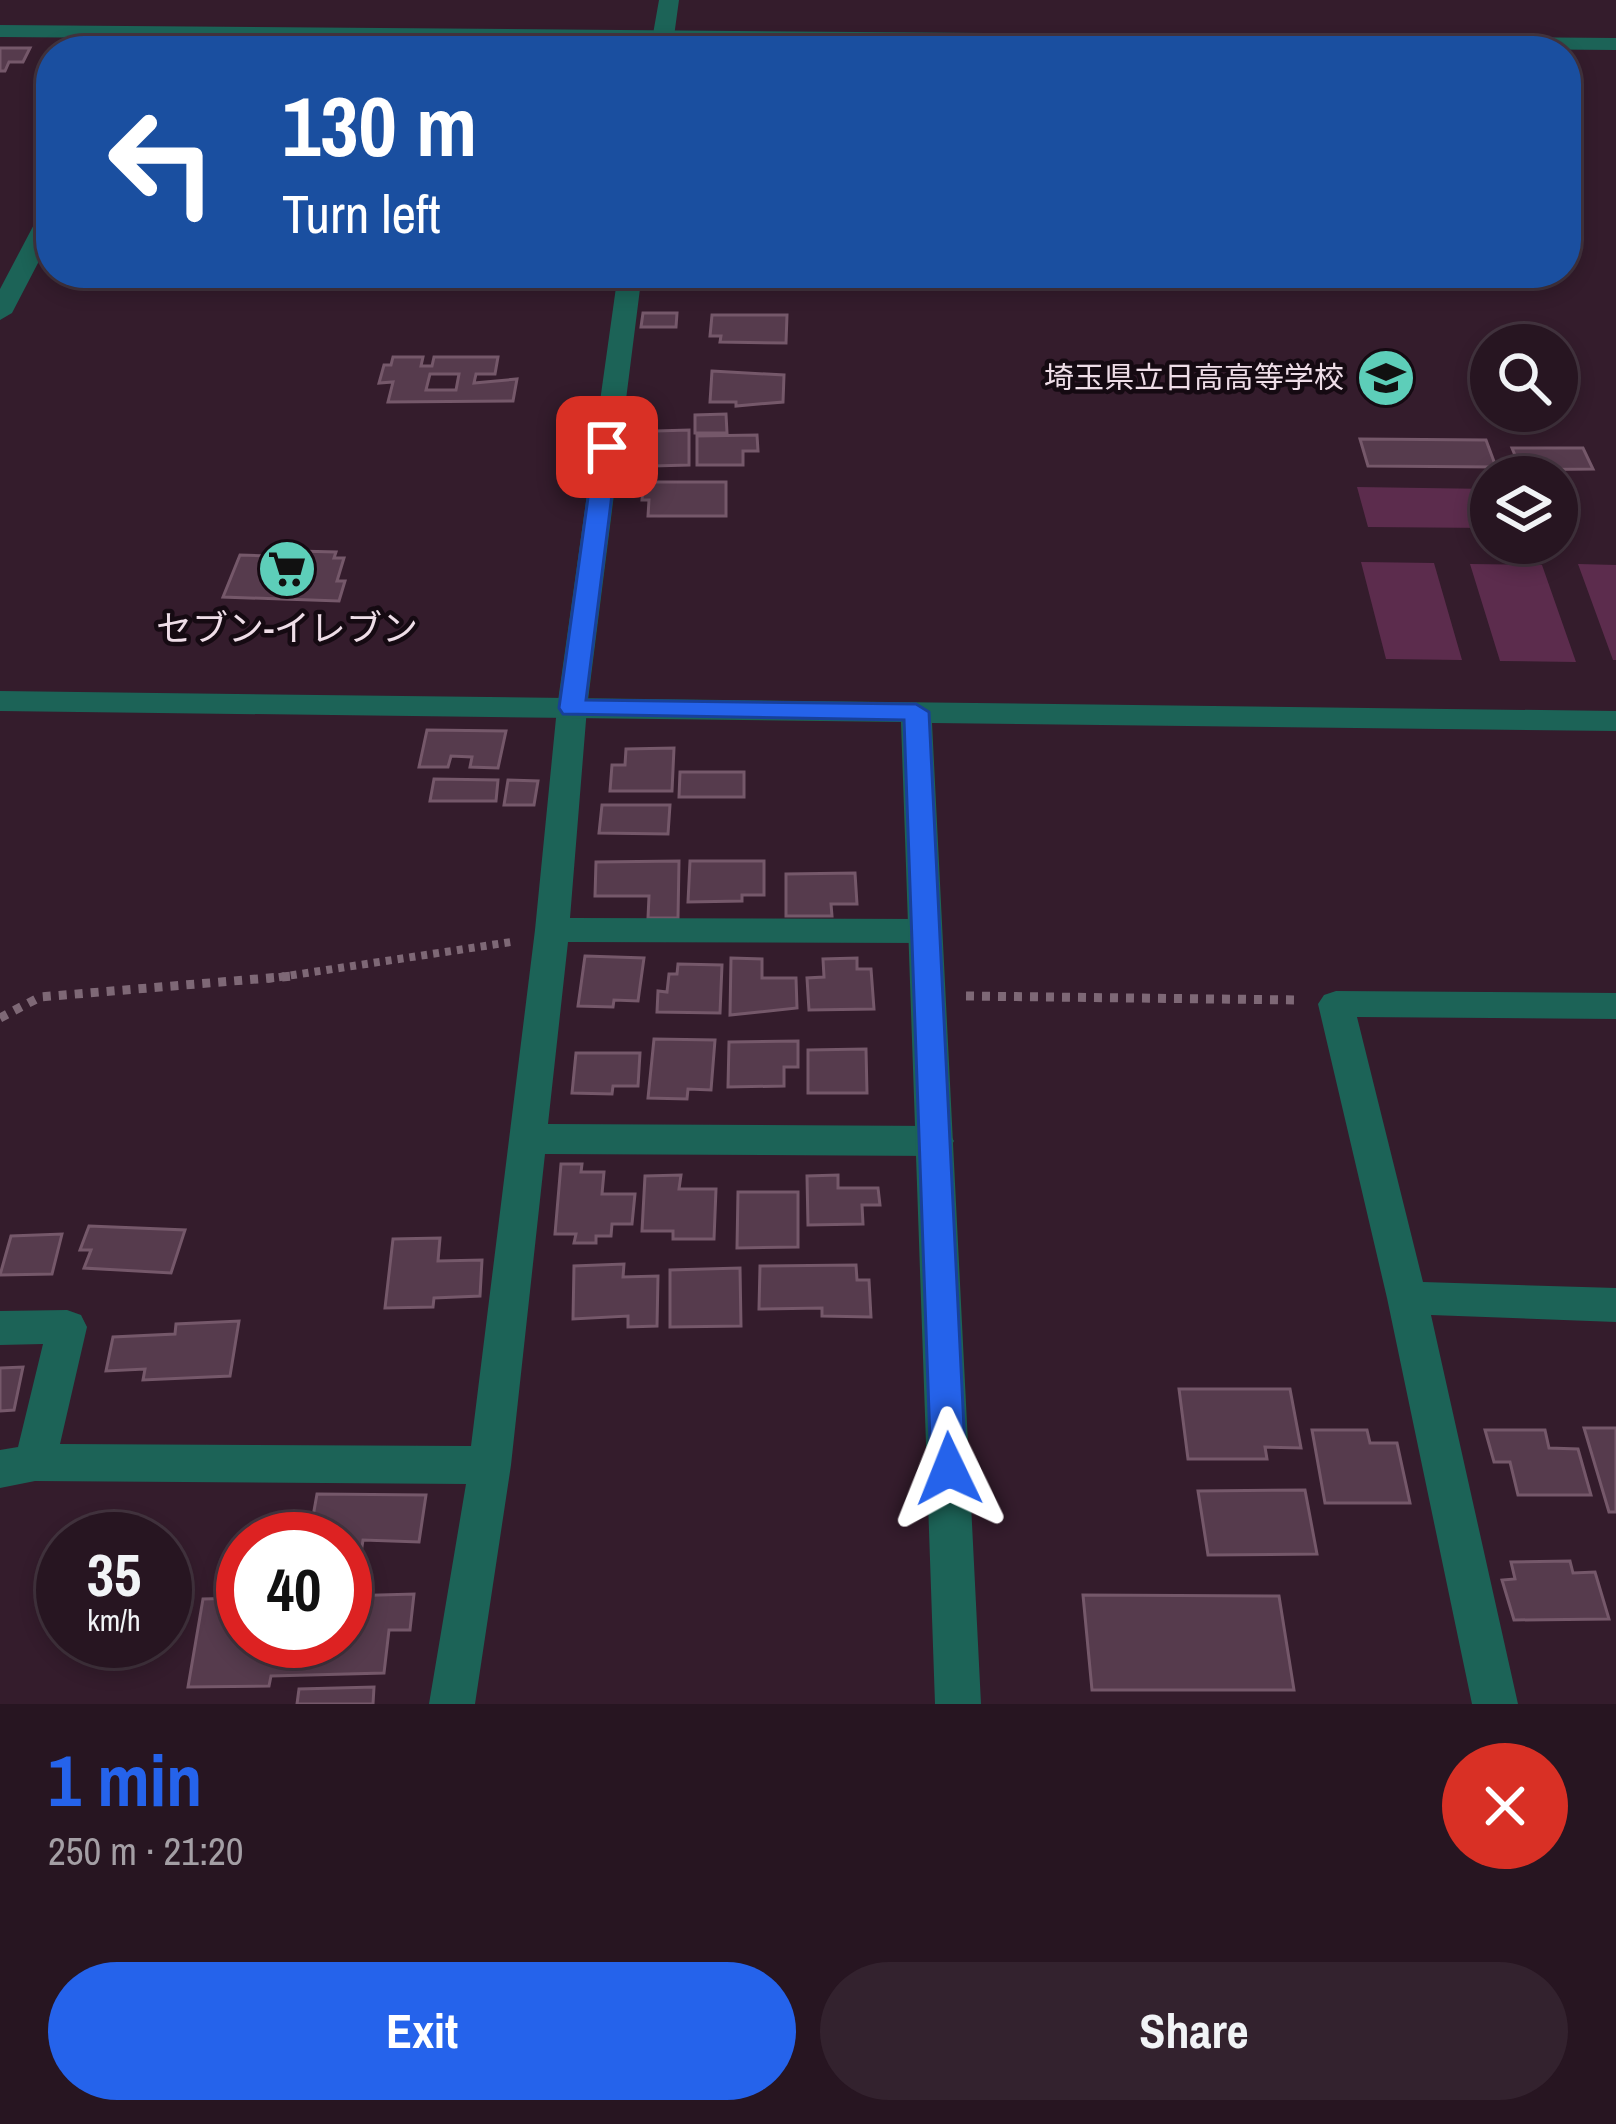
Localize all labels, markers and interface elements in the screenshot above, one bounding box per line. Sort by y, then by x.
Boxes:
text: 130 m [282,69,477,182]
icon: left [84,84,240,240]
text: Turn left [282,177,441,250]
map controls [1470,324,1578,564]
button: search [1470,324,1578,432]
school or university icon: 埼玉県立日高高等学校 [1355,347,1417,409]
place label: 埼玉県立日高高等学校 [1044,357,1344,397]
pin [556,396,658,498]
icon: arrive [574,414,640,480]
button: layers [1470,456,1578,564]
supermarket icon: セブン-イレブン [256,538,318,600]
place label: セブン-イレブン [156,604,418,652]
position arrow [886,1406,1012,1532]
speed limit sign: 40 [216,1512,372,1668]
text: 35 [87,1534,141,1615]
text: km/h [87,1600,141,1640]
text: 1 min [48,1731,202,1828]
button: close [1442,1743,1568,1869]
text: 250 m · 21:20 [48,1825,244,1877]
button: Exit [48,1962,796,2100]
button: Share [820,1962,1568,2100]

